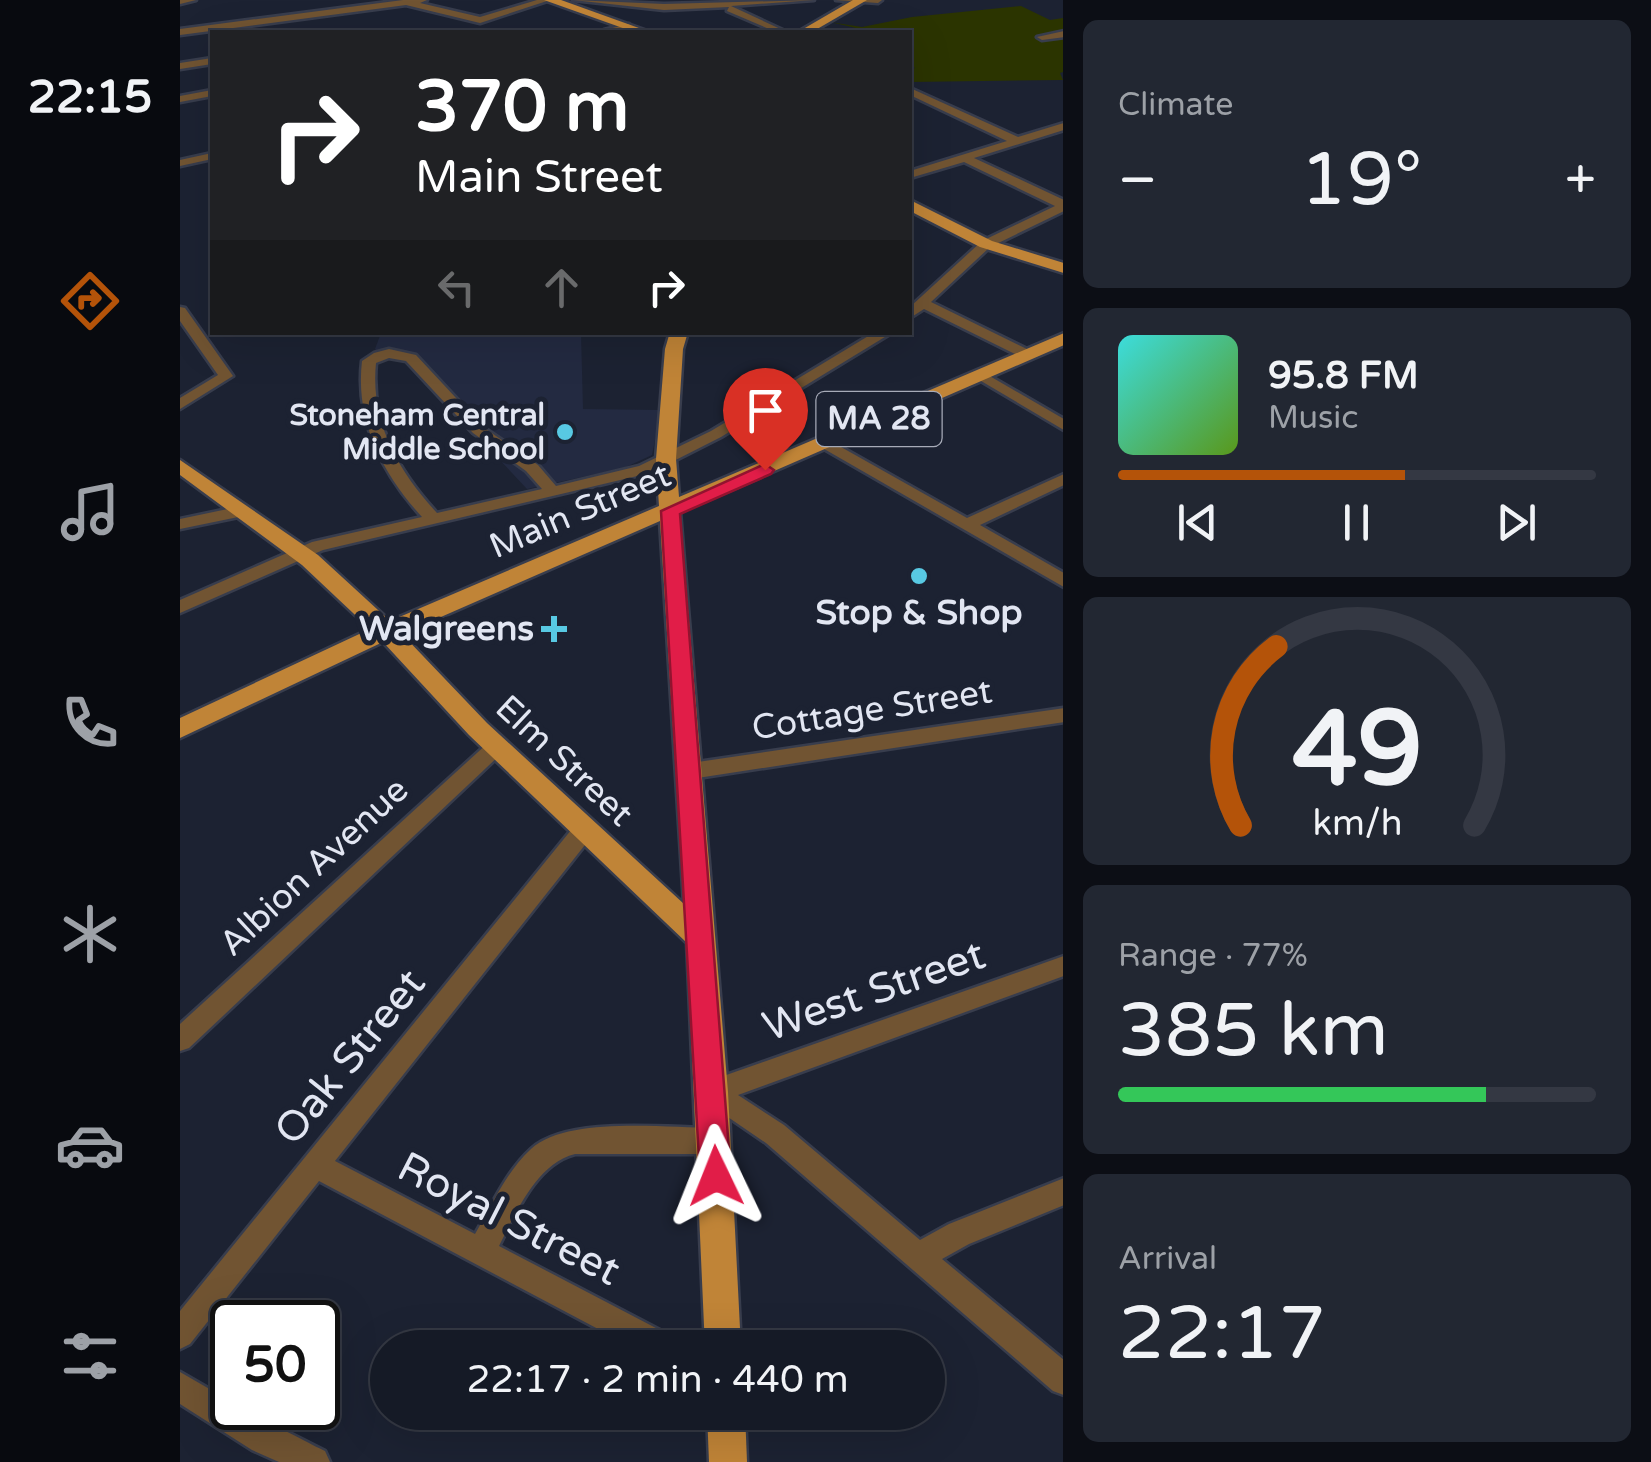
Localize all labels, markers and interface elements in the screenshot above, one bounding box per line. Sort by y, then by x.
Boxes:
text: 370 m [415,66,629,150]
icon: right [250,70,380,200]
text: 22:15 [28,71,152,125]
text: Climate [1118,86,1233,124]
text: 19° [1300,135,1422,225]
text: − [1118,148,1157,214]
text: + [1565,148,1596,214]
text: Main Street [415,151,663,205]
icon: left [429,260,484,315]
icon: ahead [534,260,589,315]
icon: right [639,260,694,315]
icon: directions [55,266,125,336]
text: 95.8 FM [1268,353,1419,399]
pin [723,368,808,471]
icon: arrive [738,383,793,438]
road number: MA 28 [816,392,942,446]
place label: Stoneham Central Middle School [289,397,545,468]
text: Music [1268,399,1358,437]
marker: Stoneham Central Middle School [554,421,576,443]
street label: Main Street [483,454,677,568]
icon: music [55,477,125,547]
icon: previous [1170,495,1225,550]
icon: pause [1329,495,1384,550]
icon: next [1489,495,1544,550]
marker: Stop & Shop [908,565,930,587]
place label: Stop & Shop [815,592,1023,634]
place label: Walgreens [359,608,534,650]
marker: Walgreens [543,618,565,640]
street label: Cottage Street [749,670,995,750]
street label: Elm Street [487,687,641,835]
icon: phone [55,688,125,758]
text: 49 [1292,688,1422,813]
street label: Albion Avenue [211,769,417,965]
text: km/h [1312,802,1402,845]
icon: climate [55,899,125,969]
street label: West Street [756,929,992,1053]
text: Range · 77% [1118,937,1308,975]
street label: Oak Street [264,959,436,1155]
text: 385 km [1118,986,1389,1076]
icon: car [55,1110,125,1180]
position arrow [664,1124,768,1228]
street label: Royal Street [389,1141,629,1297]
text: Arrival [1118,1240,1217,1278]
text: 22:17 [1118,1289,1326,1379]
speed limit sign: 50 [210,1300,340,1430]
icon: filters [55,1321,125,1391]
text: 22:17 · 2 min · 440 m [466,1357,849,1403]

